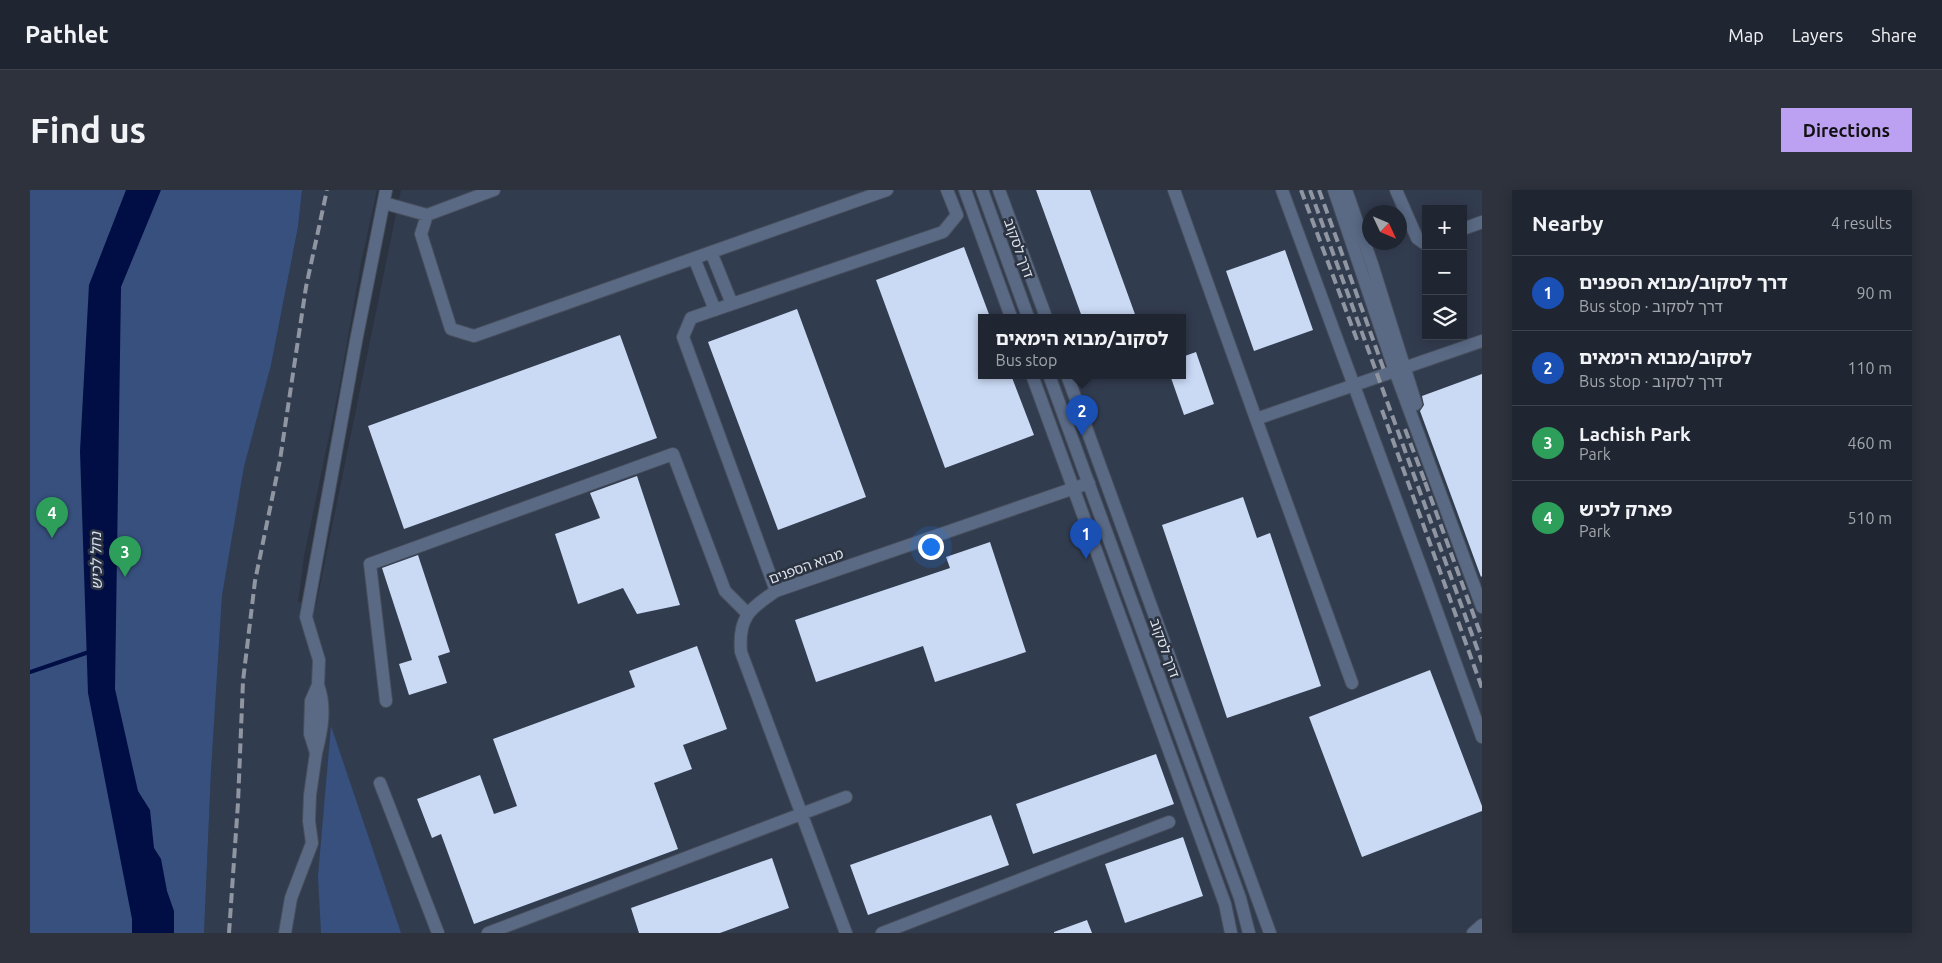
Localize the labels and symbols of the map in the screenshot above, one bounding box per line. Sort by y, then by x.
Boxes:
north arrow [1362,205,1407,250]
street label: דרך לסקוב [1001,216,1037,280]
pin: 2 [1066,395,1098,436]
pin: 4 [36,497,68,538]
pin: 1 [1070,518,1102,559]
water label: נחל לכיש [87,531,105,590]
your location [918,534,944,560]
pin: 3 [109,536,141,577]
street label: מבוא הספנים [767,545,845,587]
street label: דרך לסקוב [1147,616,1183,680]

